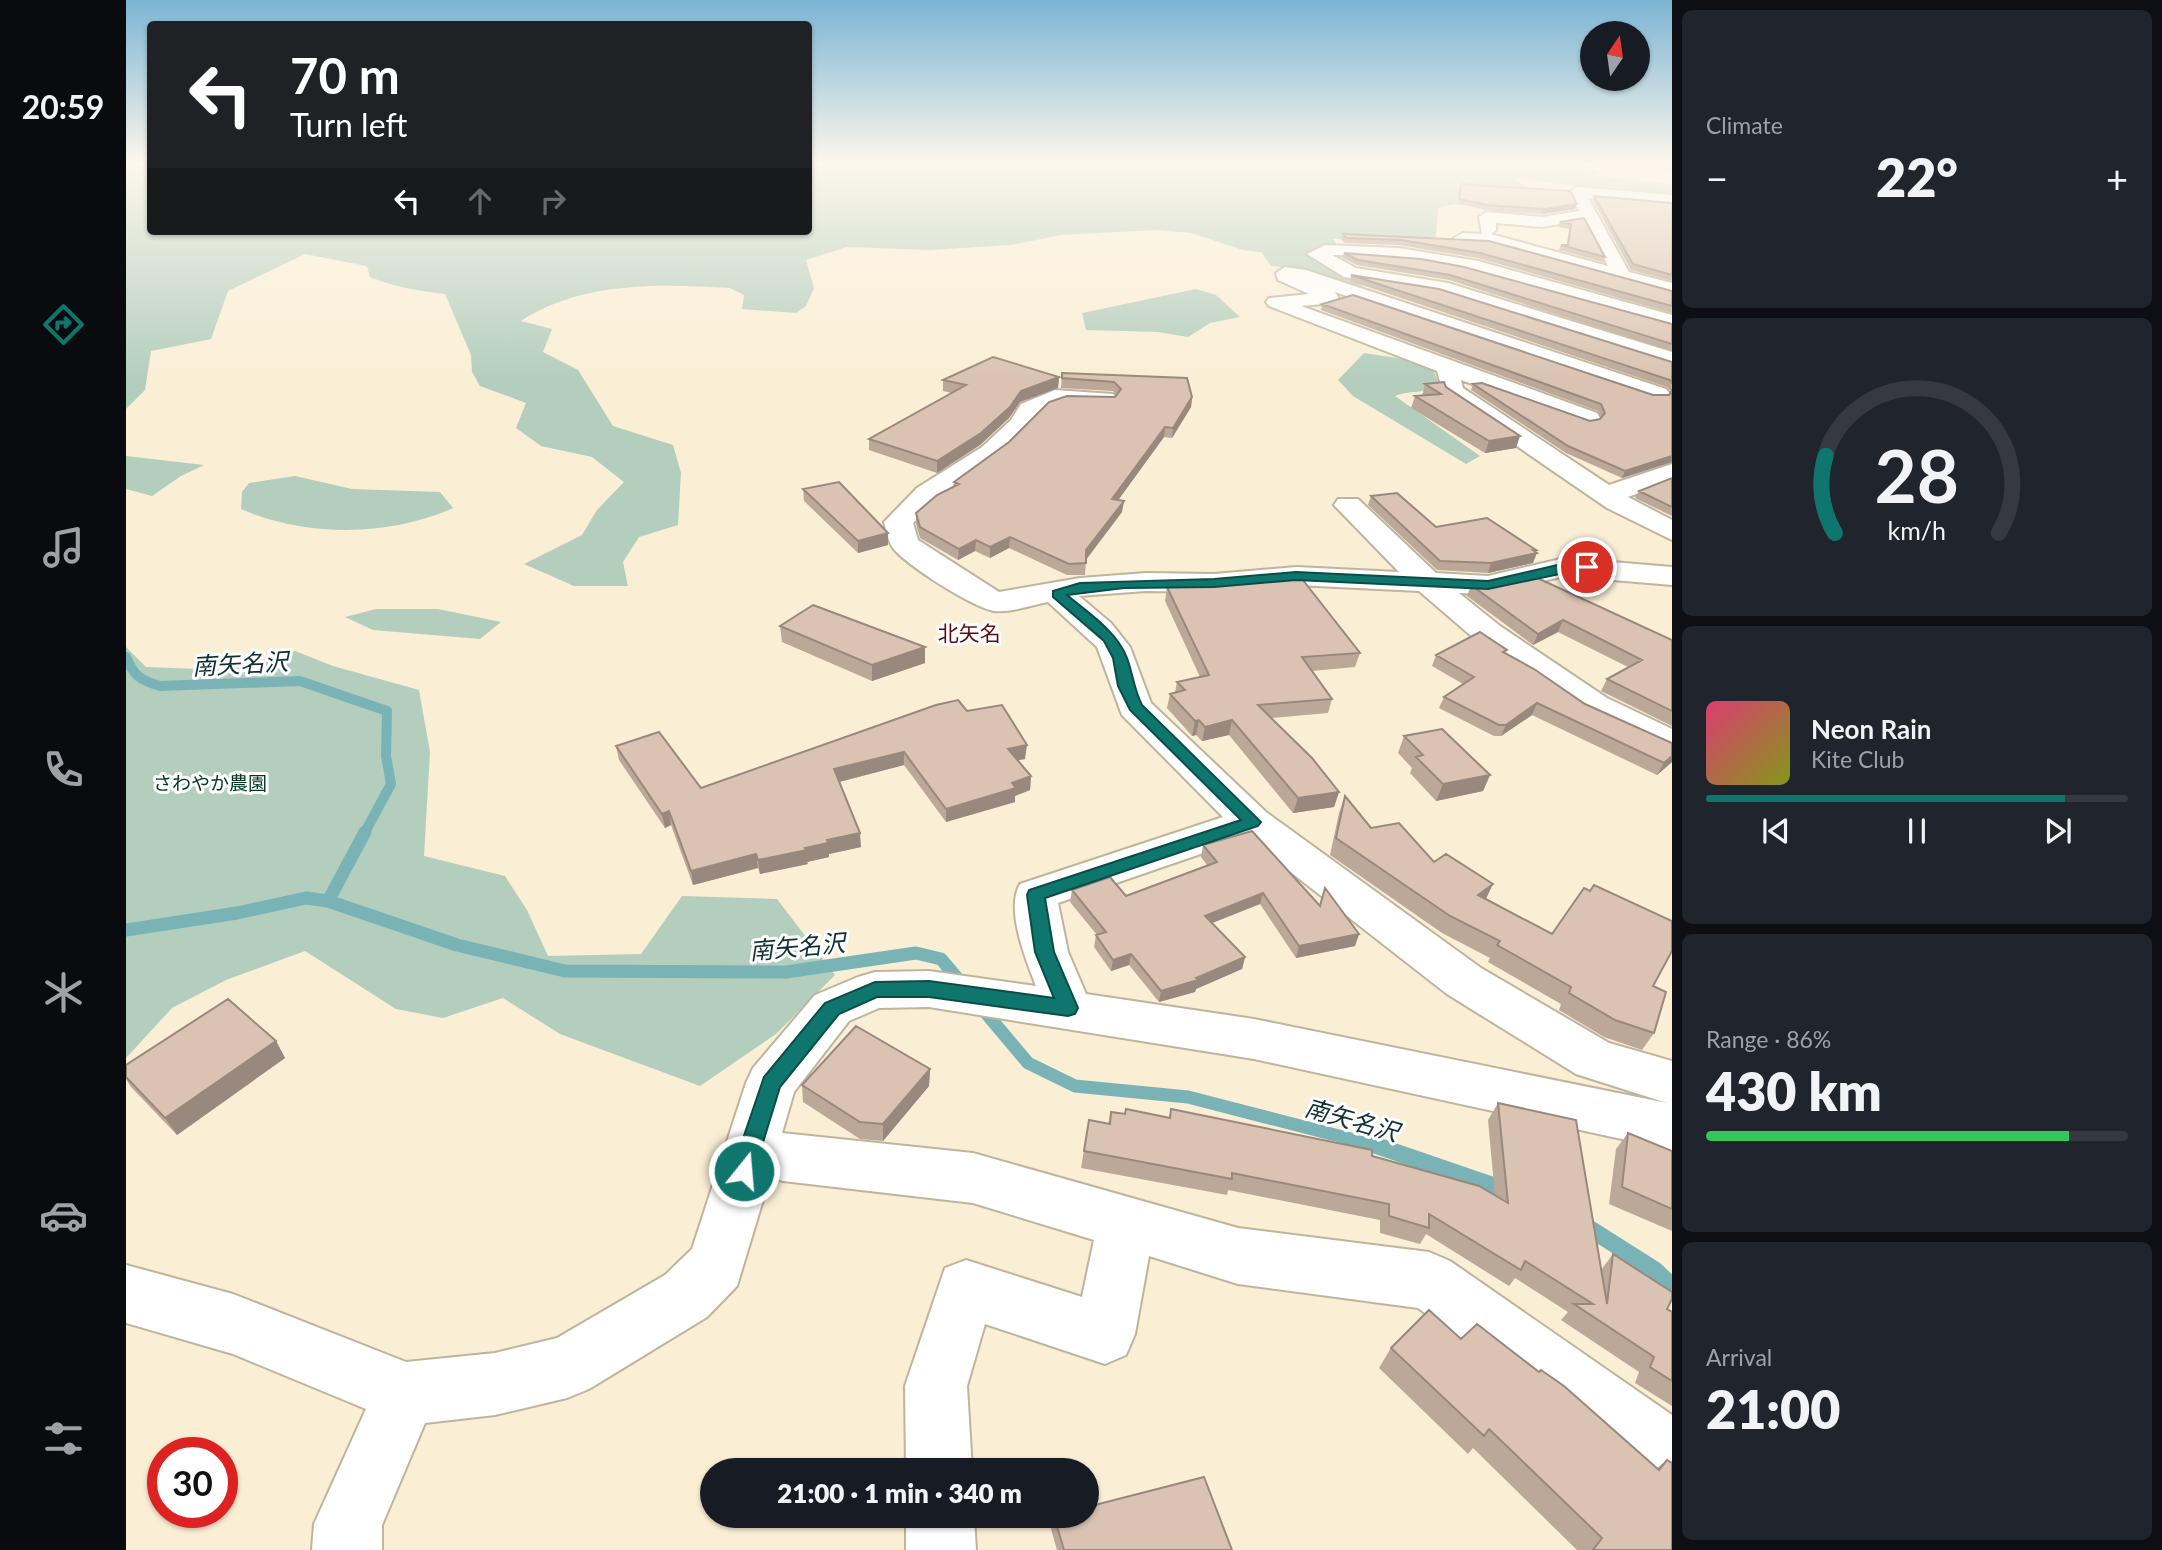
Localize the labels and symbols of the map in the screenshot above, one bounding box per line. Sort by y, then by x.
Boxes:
north arrow [1580,21,1650,91]
pin [1557,537,1617,597]
district label: 北矢名 [938,620,1001,645]
water label: 南矢名沢 [191,646,292,680]
park label: さわやか農園 [153,771,267,794]
water label: 南矢名沢 [748,927,849,965]
water label: 南矢名沢 [1302,1092,1405,1147]
position arrow [707,1134,781,1208]
speed limit sign: 30 [147,1437,238,1528]

